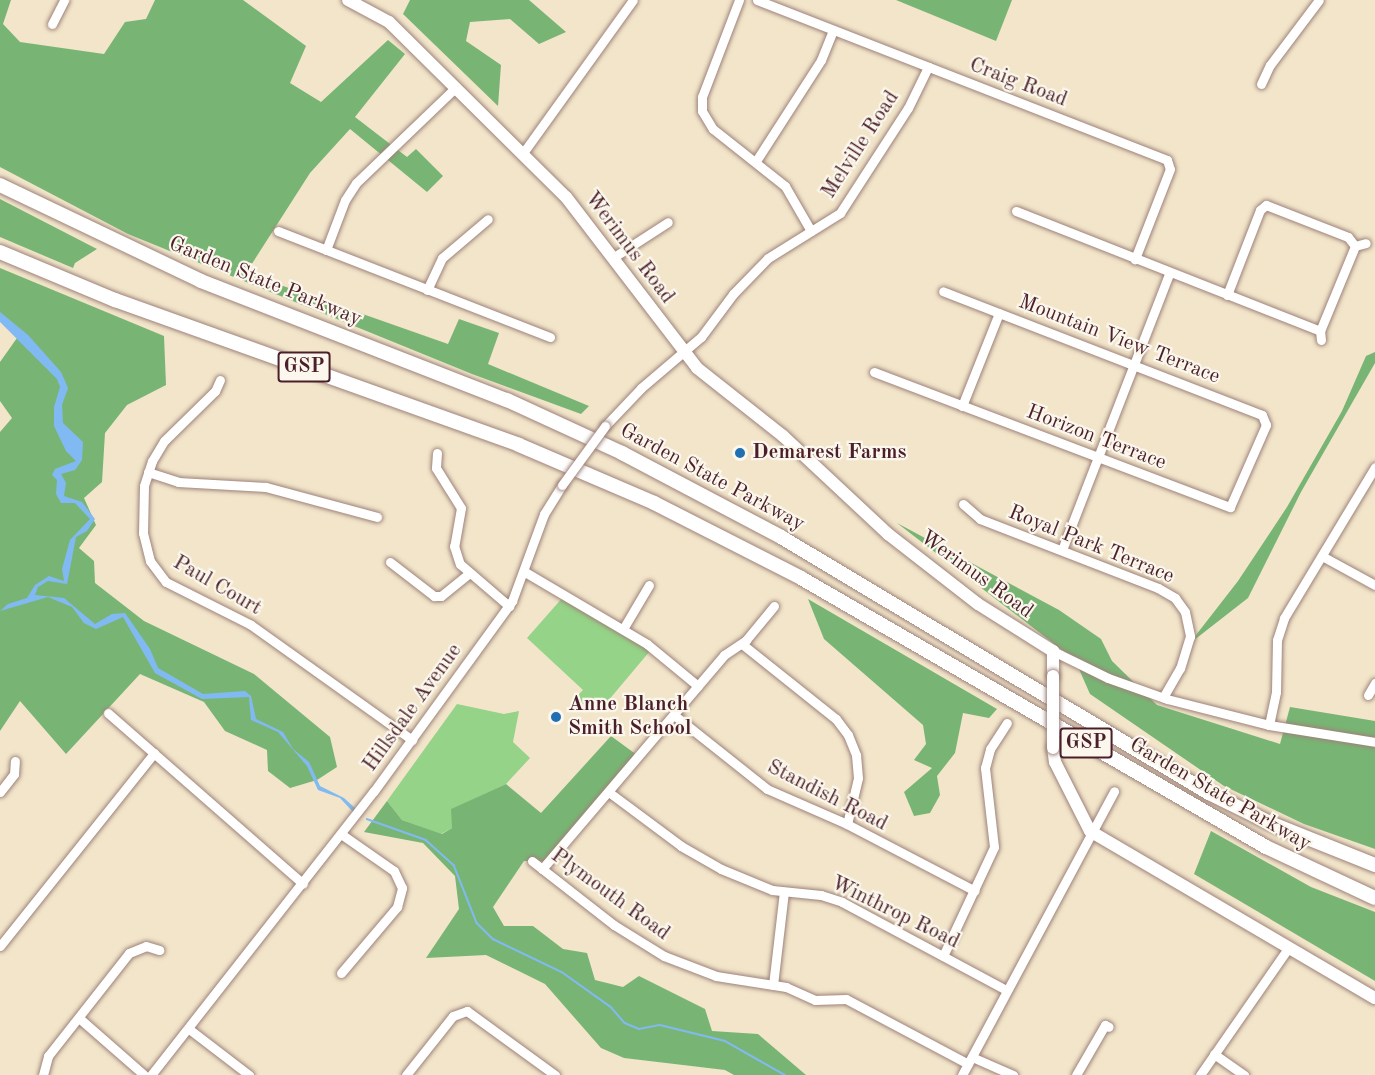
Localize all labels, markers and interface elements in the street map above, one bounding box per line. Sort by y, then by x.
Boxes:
street label: Craig Road [966,53,1070,113]
street label: Melville Road [817,86,905,204]
street label: Werimus Road [579,187,679,309]
street label: Garden State Parkway [165,232,365,332]
street label: Mountain View Terrace [1015,290,1223,390]
road number: GSP [277,350,331,384]
street label: Horizon Terrace [1023,400,1169,476]
street label: Garden State Parkway [615,419,809,537]
place label: Demarest Farms [752,440,906,466]
marker: Demarest Farms [733,446,747,460]
street label: Royal Park Terrace [1004,500,1178,590]
street label: Werimus Road [914,525,1038,625]
street label: Paul Court [168,551,266,621]
street label: Hillsdale Avenue [358,639,468,777]
place label: Anne Blanch Smith School [568,692,692,742]
marker: Anne Blanch Smith School [549,710,563,724]
road number: GSP [1059,726,1113,760]
street label: Garden State Parkway [1125,733,1315,857]
street label: Standish Road [763,755,891,837]
street label: Plymouth Road [546,843,674,947]
street label: Winthrop Road [827,871,963,955]

